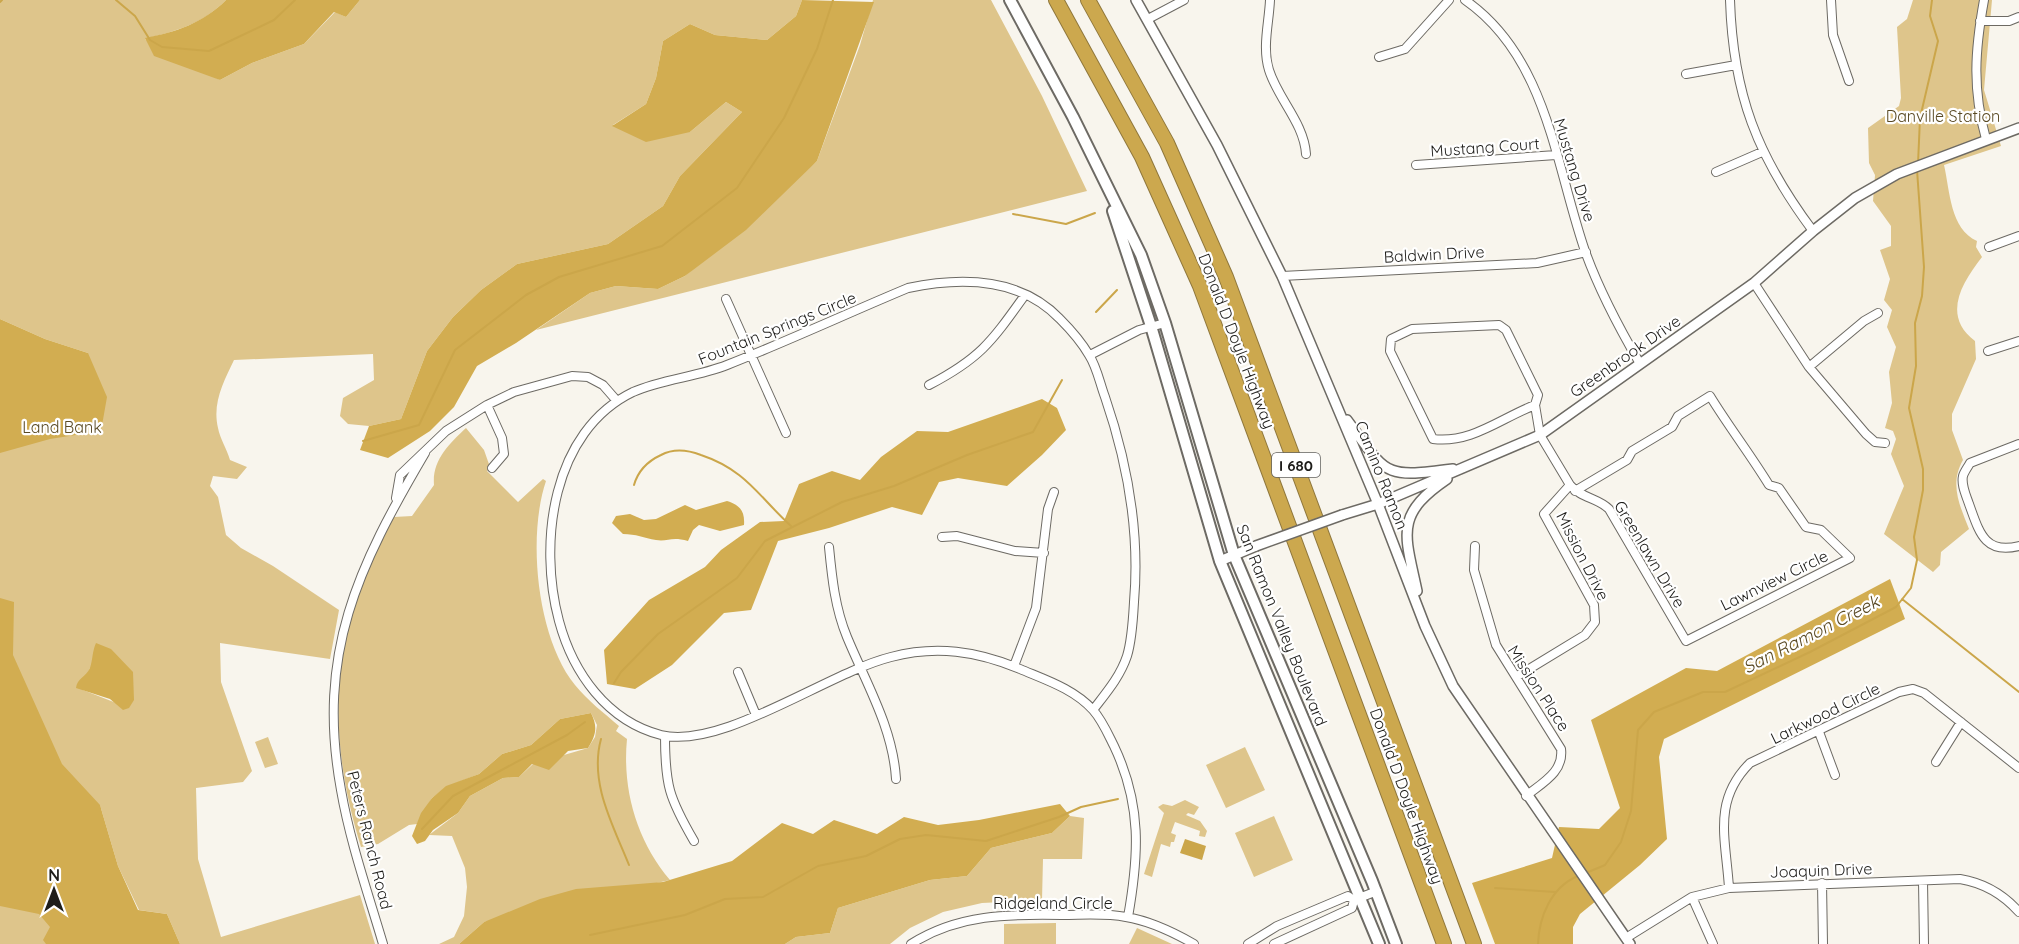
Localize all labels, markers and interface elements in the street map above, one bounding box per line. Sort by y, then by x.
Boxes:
park label: Danville Station [1886,106,2000,126]
street label: Mustang Drive [1550,116,1600,224]
street label: Mustang Court [1430,133,1540,161]
street label: Baldwin Drive [1383,241,1485,267]
street label: Donald D Doyle Highway [1194,251,1280,431]
street label: Fountain Springs Circle [695,287,859,369]
street label: Greenbrook Drive [1566,310,1684,402]
park label: Land Bank [22,417,102,437]
street label: Camino Ramon [1351,418,1413,532]
road number: I 680 [1272,453,1320,477]
street label: Greenlawn Drive [1610,497,1690,611]
street label: Mission Drive [1552,508,1614,604]
street label: San Ramon Valley Boulevard [1232,521,1332,729]
street label: Lawnview Circle [1717,545,1831,615]
water label: San Ramon Creek [1739,589,1884,678]
street label: Mission Place [1504,641,1574,735]
street label: Larkwood Circle [1767,678,1883,748]
street label: Donald D Doyle Highway [1366,705,1448,887]
street label: Peters Ranch Road [343,769,397,911]
street label: Joaquin Drive [1769,858,1873,882]
north arrow [24,860,84,920]
text: N [48,865,60,885]
street label: Ridgeland Circle [993,893,1113,913]

